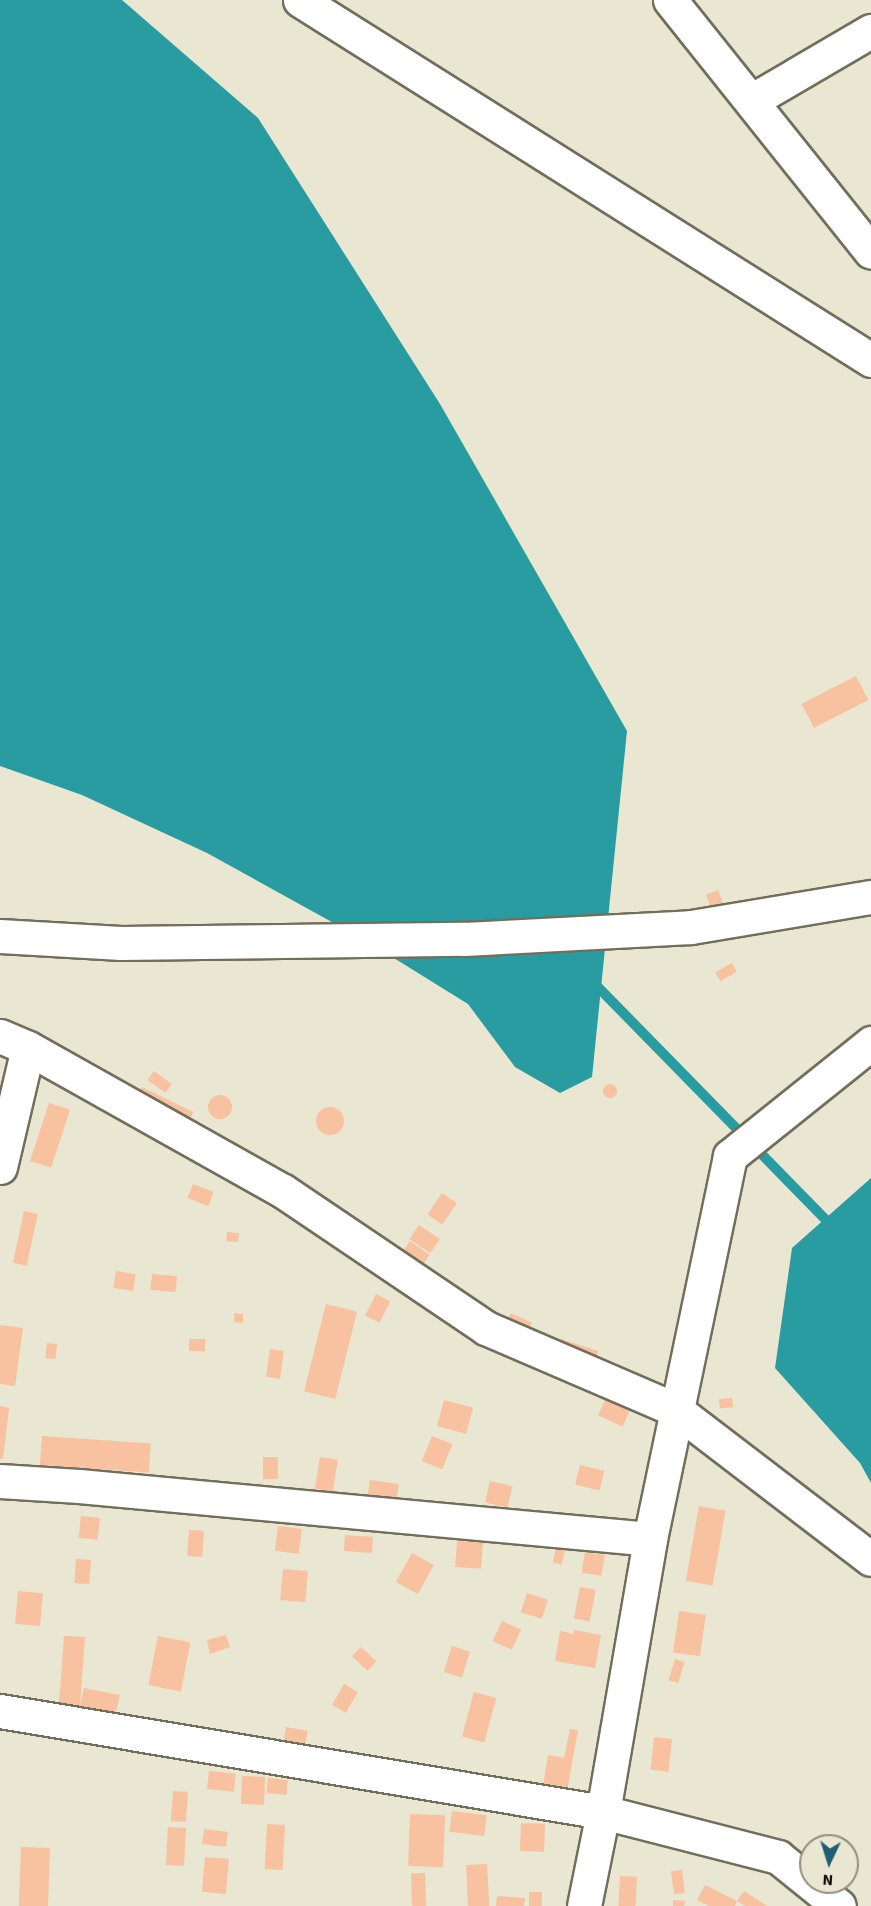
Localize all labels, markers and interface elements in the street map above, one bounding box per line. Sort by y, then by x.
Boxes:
north arrow [799,1834,859,1894]
text: N [822,1869,834,1891]

